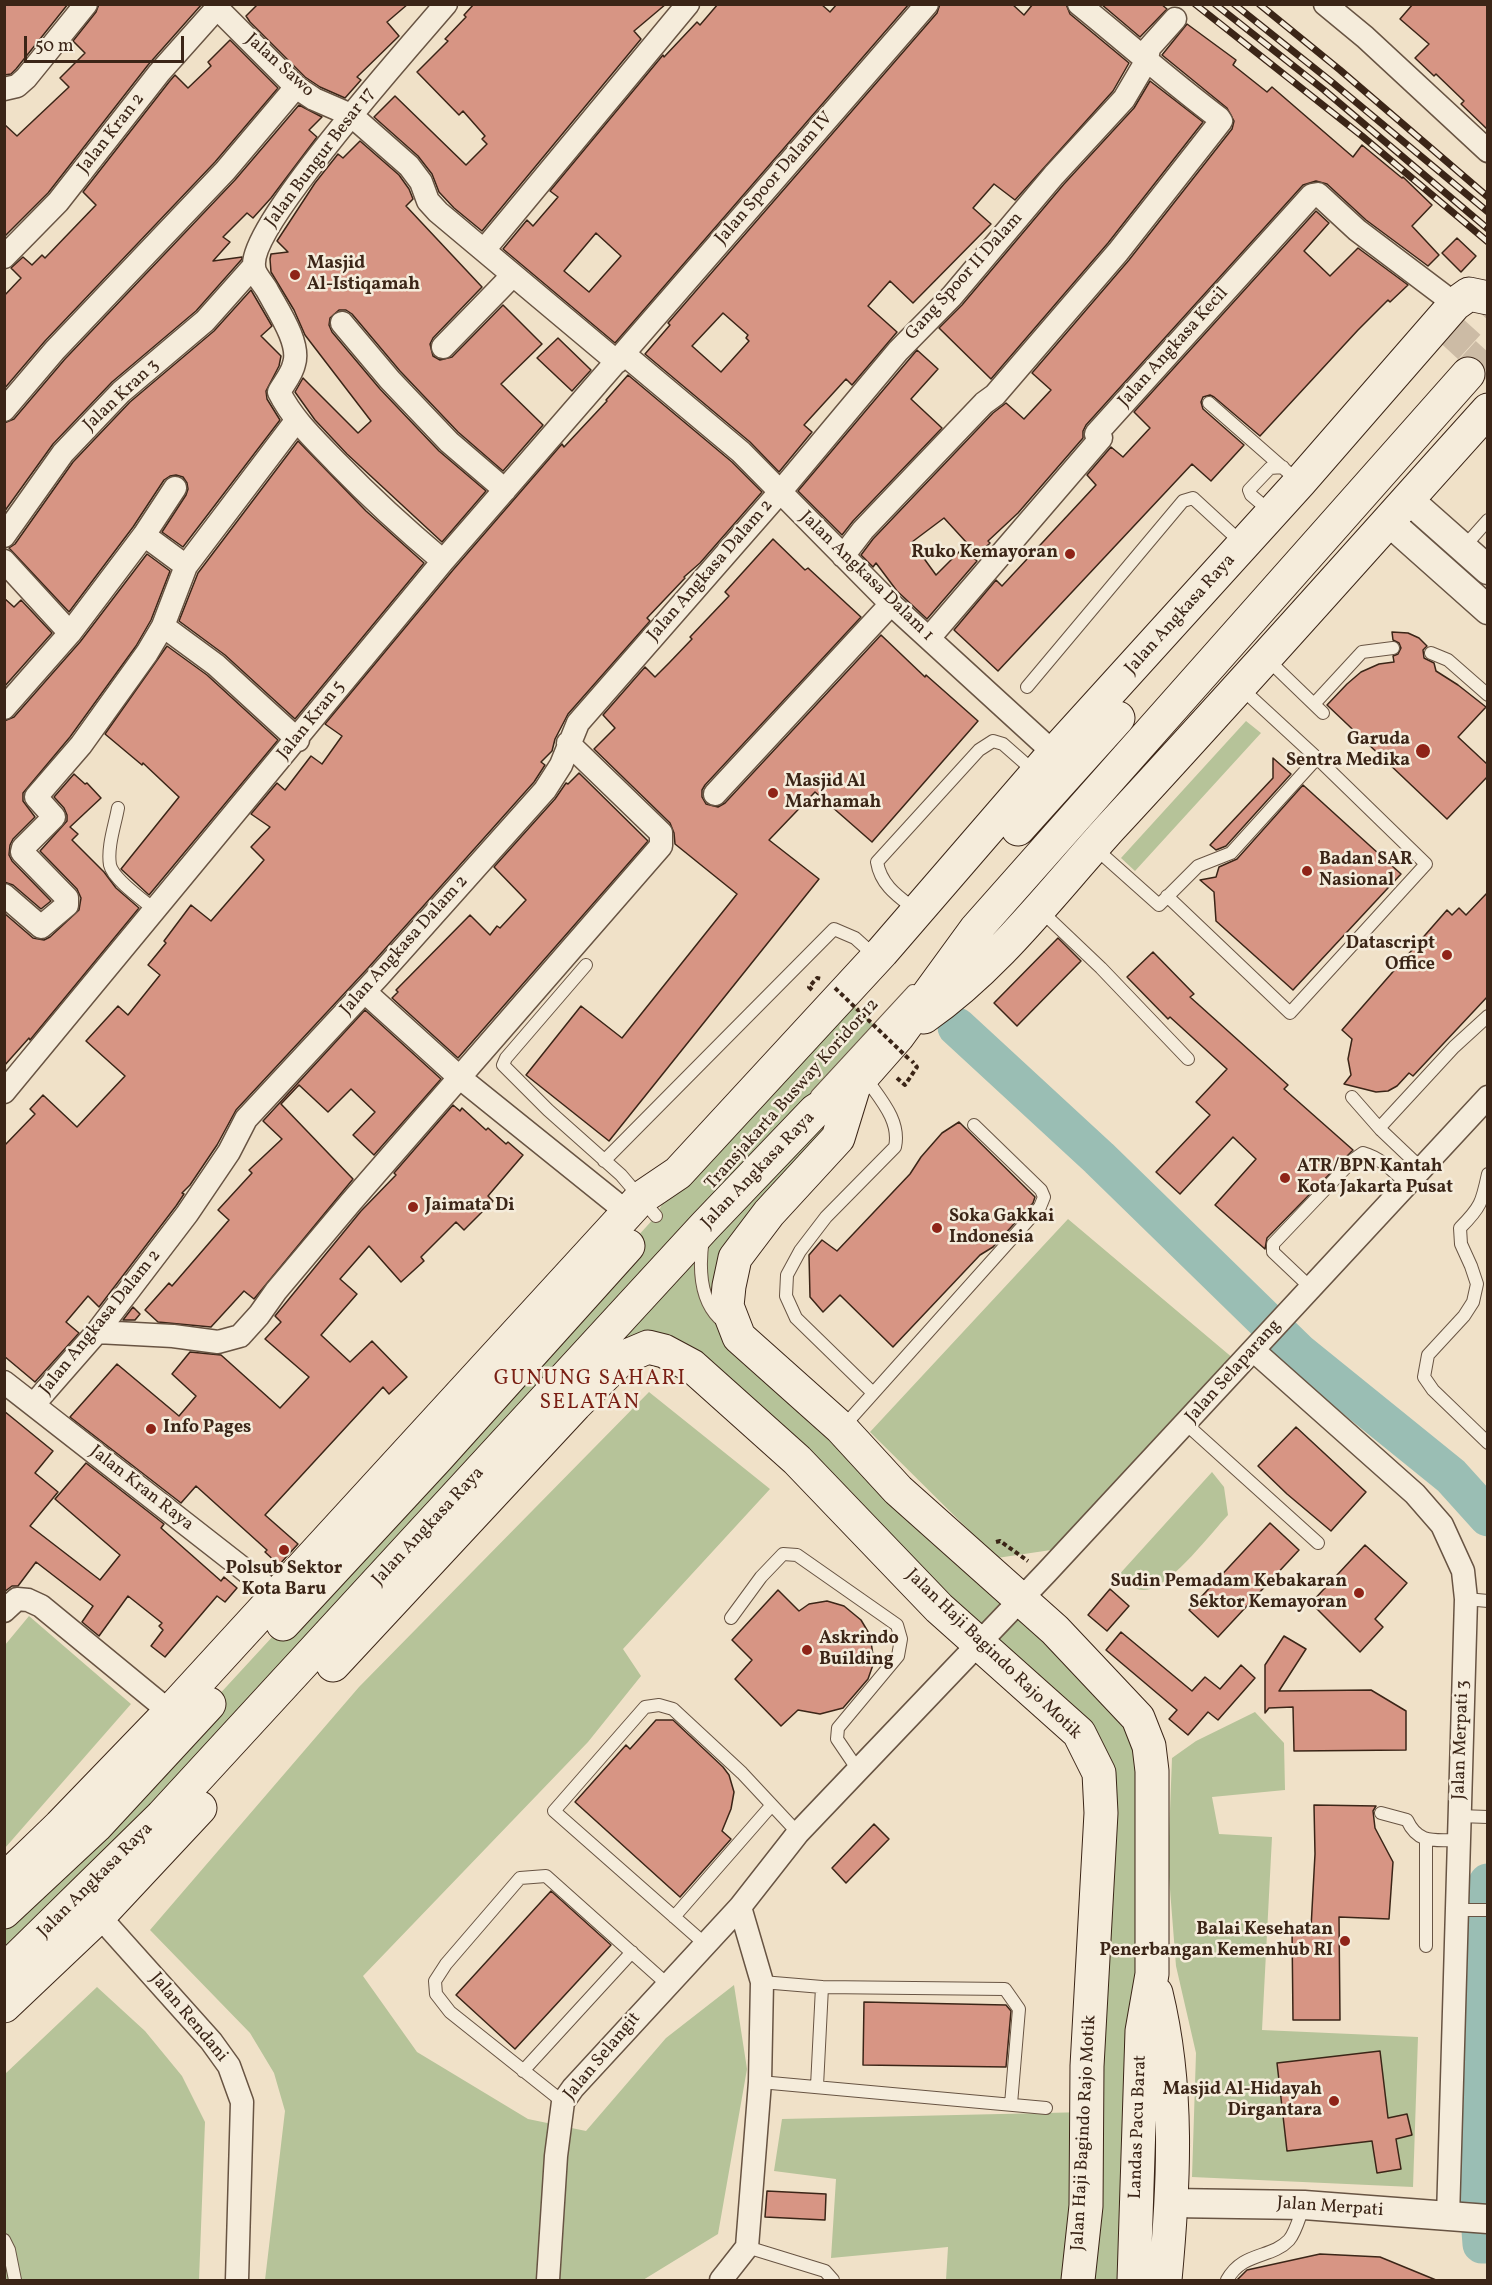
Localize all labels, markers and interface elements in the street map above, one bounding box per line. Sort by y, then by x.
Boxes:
scale bar [27,24,188,62]
street label: Jalan Sawo [240,29,318,103]
text: 50 m [35,34,74,59]
street label: Jalan Bungur Besar 17 [261,84,381,232]
street label: Jalan Kran 2 [74,89,150,179]
street label: Jalan Spoor Dalam IV [711,108,839,250]
street label: Gang Spoor II Dalam [902,208,1028,346]
place label: Masjid Al-Istiqamah [307,254,420,296]
marker: Masjid Al-Istiqamah [288,268,302,282]
street label: Jalan Angkasa Kecil [1114,284,1234,412]
street label: Jalan Kran 3 [80,355,164,437]
street label: Jalan Angkasa Dalam 2 [644,496,778,646]
street label: Jalan Angkasa Dalam 1 [794,507,938,647]
place label: Ruko Kemayoran [911,543,1058,565]
marker: Ruko Kemayoran [1063,547,1077,561]
street label: Jalan Angkasa Raya [1121,550,1241,680]
street label: Jalan Kran 5 [274,677,350,765]
place label: Garuda Sentra Medika [1286,730,1410,772]
marker: Garuda Sentra Medika [1414,742,1432,760]
place label: Masjid Al Marhamah [785,772,881,814]
marker: Masjid Al Marhamah [766,786,780,800]
place label: Badan SAR Nasional [1319,850,1413,892]
marker: Badan SAR Nasional [1300,864,1314,878]
street label: Jalan Angkasa Dalam 2 [336,872,474,1020]
place label: Datascript Office [1346,934,1435,976]
marker: Datascript Office [1440,948,1454,962]
street label: Transjakarta Busway Koridor 12 [701,995,885,1195]
street label: Jalan Angkasa Raya [698,1108,820,1234]
place label: ATR/BPN Kantah Kota Jakarta Pusat [1297,1157,1453,1200]
marker: ATR/BPN Kantah Kota Jakarta Pusat [1278,1171,1292,1185]
place label: Jaimata Di [425,1196,514,1218]
marker: Jaimata Di [406,1200,420,1214]
place label: Soka Gakkai Indonesia [949,1207,1054,1250]
marker: Soka Gakkai Indonesia [930,1221,944,1235]
street label: Jalan Angkasa Dalam 2 [36,1246,166,1400]
street label: Jalan Selaparang [1182,1316,1286,1428]
district label: GUNUNG SAHARI SELATAN [494,1367,686,1417]
place label: Info Pages [163,1418,251,1440]
marker: Info Pages [144,1422,158,1436]
street label: Jalan Kran Raya [85,1442,197,1536]
street label: Jalan Angkasa Raya [368,1463,490,1591]
marker: Polsub Sektor Kota Baru [277,1543,291,1557]
place label: Polsub Sektor Kota Baru [226,1559,342,1602]
street label: Jalan Haji Bagindo Rajo Motik [901,1565,1085,1745]
place label: Sudin Pemadam Kebakaran Sektor Kemayoran [1111,1572,1347,1614]
marker: Sudin Pemadam Kebakaran Sektor Kemayoran [1352,1586,1366,1600]
place label: Askrindo Building [819,1629,899,1672]
marker: Askrindo Building [800,1643,814,1657]
street label: Jalan Merpati 3 [1449,1680,1475,1800]
street label: Jalan Angkasa Raya [34,1819,158,1943]
place label: Balai Kesehatan Penerbangan Kemenhub RI [1100,1920,1333,1962]
marker: Balai Kesehatan Penerbangan Kemenhub RI [1338,1934,1352,1948]
street label: Jalan Rendani [144,1969,232,2067]
street label: Jalan Selangit [560,2009,646,2105]
street label: Jalan Haji Bagindo Rajo Motik [1068,2015,1102,2251]
street label: Landas Pacu Barat [1126,2055,1152,2199]
place label: Masjid Al-Hidayah Dirgantara [1163,2080,1322,2122]
marker: Masjid Al-Hidayah Dirgantara [1327,2094,1341,2108]
street label: Jalan Merpati [1276,2194,1384,2222]

